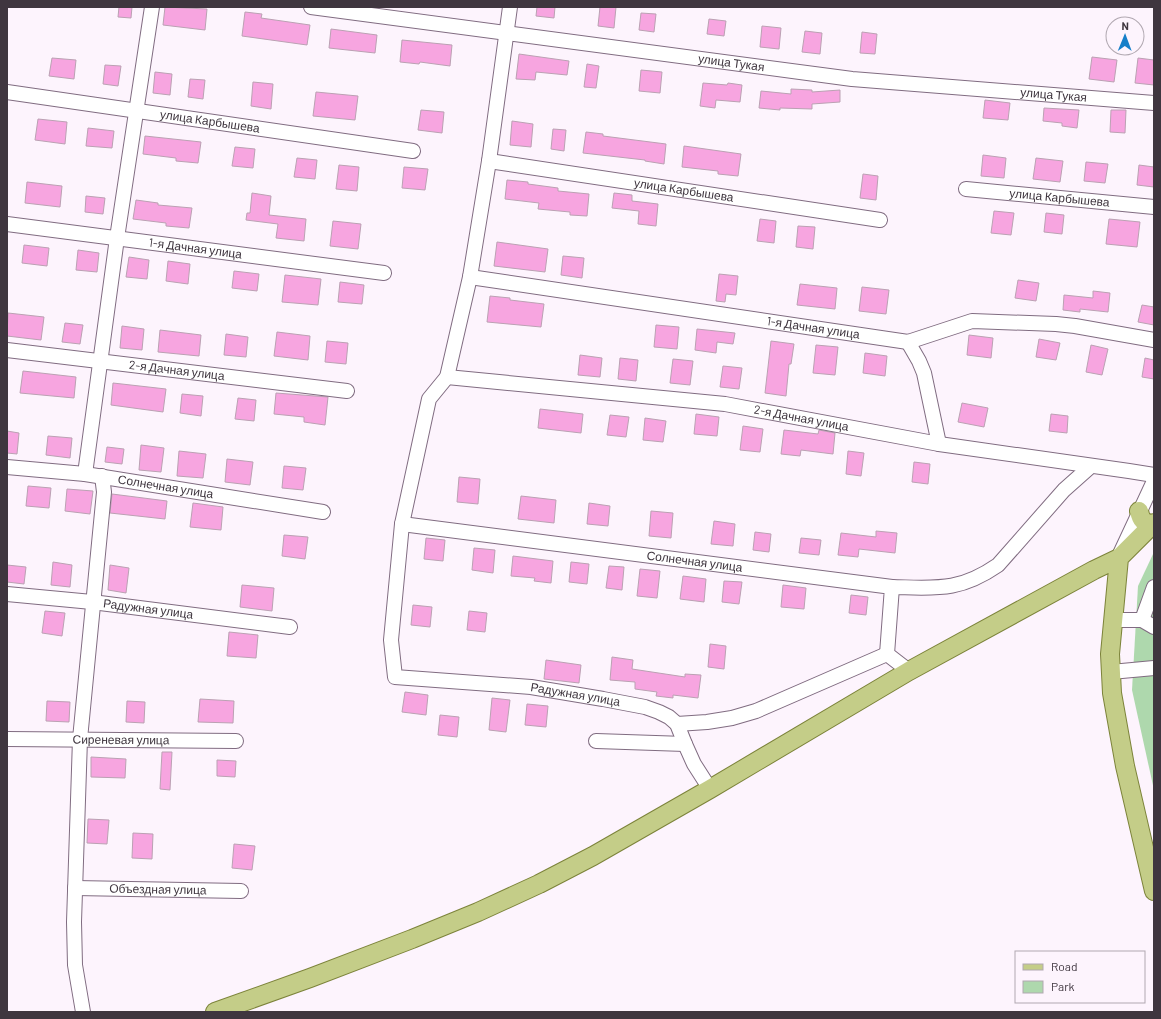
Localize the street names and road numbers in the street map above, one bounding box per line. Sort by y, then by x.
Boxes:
street label: улица Тукая [697,51,765,73]
street label: улица Тукая [1020,84,1088,104]
street label: улица Карбышева [159,106,261,135]
street label: улица Карбышева [633,175,735,204]
street label: улица Карбышева [1009,185,1111,209]
street label: 1-я Дачная улица [148,235,243,261]
street label: 1-я Дачная улица [766,313,861,341]
street label: 2-я Дачная улица [128,357,226,382]
street label: 2-я Дачная улица [753,402,850,433]
street label: Солнечная улица [117,471,215,500]
street label: Солнечная улица [646,548,744,574]
street label: Радужная улица [102,595,195,621]
street label: Радужная улица [530,679,622,708]
street label: Сиреневая улица [72,732,170,747]
street label: Объездная улица [109,881,207,897]

